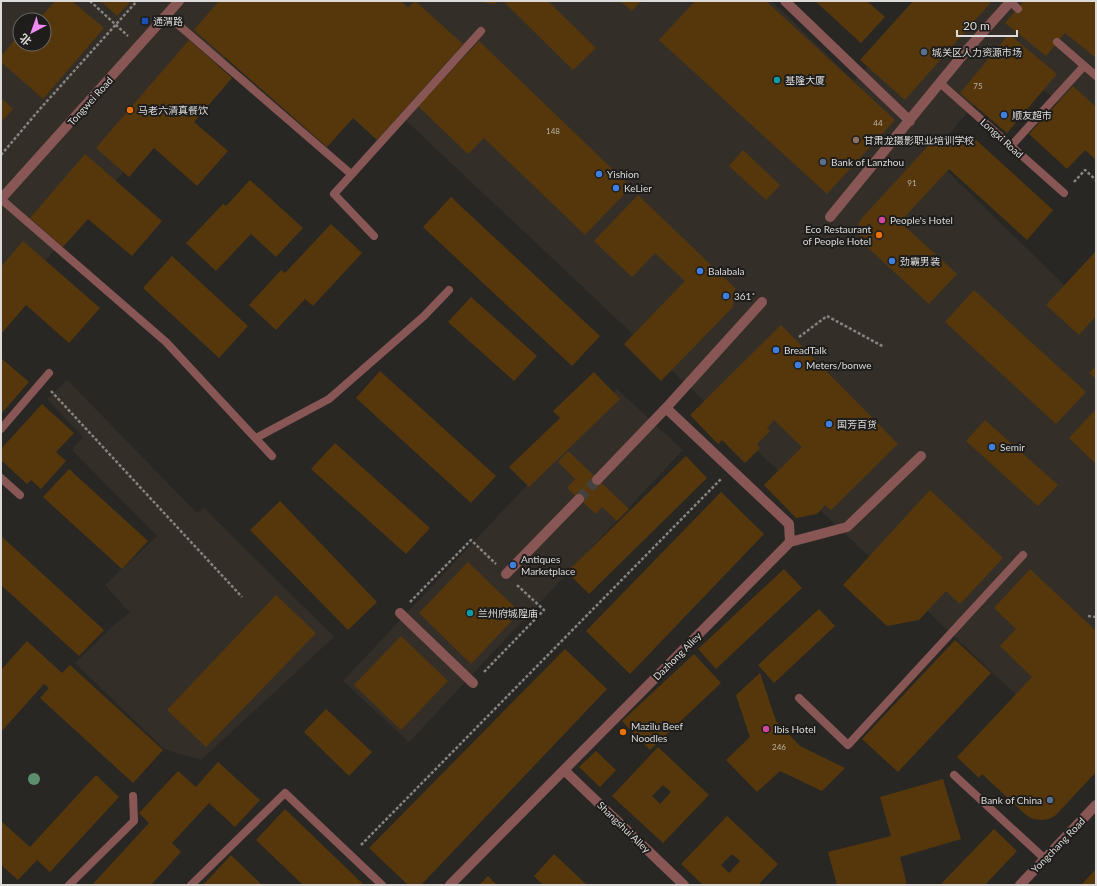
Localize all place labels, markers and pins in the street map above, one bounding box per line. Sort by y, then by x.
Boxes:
place label: 通渭路 [153,15,183,27]
marker: 通渭路 [140,16,150,26]
place label: 城关区人力资源市场 [932,46,1022,58]
marker: 城关区人力资源市场 [919,47,929,57]
place label: 基隆大厦 [785,74,825,86]
marker: 基隆大厦 [772,75,782,85]
place label: 马老六清真餐饮 [138,104,209,116]
marker: 马老六清真餐饮 [125,105,135,115]
place label: 顺友超市 [1012,109,1052,121]
marker: 顺友超市 [999,110,1009,120]
place label: 甘肃龙摄影职业培训学校 [864,134,974,146]
marker: 甘肃龙摄影职业培训学校 [851,135,861,145]
place label: Bank of Lanzhou [831,156,904,168]
marker: Bank of Lanzhou [818,157,828,167]
place label: Yishion [607,168,639,180]
marker: Yishion [594,169,604,179]
place label: KeLier [624,182,652,194]
marker: KeLier [611,183,621,193]
place label: People's Hotel [890,214,953,226]
marker: People's Hotel [877,215,887,225]
place label: Eco Restaurant of People Hotel [803,223,871,247]
marker: Eco Restaurant of People Hotel [874,230,884,240]
place label: 劲霸男装 [900,255,940,267]
marker: 劲霸男装 [887,256,897,266]
place label: Balabala [708,265,745,277]
marker: Balabala [695,266,705,276]
place label: 361˚ [734,290,755,302]
marker: 361˚ [721,291,731,301]
place label: BreadTalk [784,344,828,356]
marker: BreadTalk [771,345,781,355]
place label: Meters/bonwe [806,359,872,371]
marker: Meters/bonwe [793,360,803,370]
place label: 国芳百货 [837,418,877,430]
marker: 国芳百货 [824,419,834,429]
place label: Semir [1000,441,1025,453]
marker: Semir [987,442,997,452]
place label: Antiques Marketplace [521,553,575,577]
marker: Antiques Marketplace [508,560,518,570]
place label: 兰州府城隍庙 [478,607,538,619]
marker: 兰州府城隍庙 [465,608,475,618]
place label: Mazilu Beef Noodles [631,720,683,744]
place label: Ibis Hotel [774,723,816,735]
marker: Ibis Hotel [761,724,771,734]
marker: Mazilu Beef Noodles [618,727,628,737]
place label: Bank of China [981,794,1042,806]
marker: Bank of China [1045,795,1055,805]

